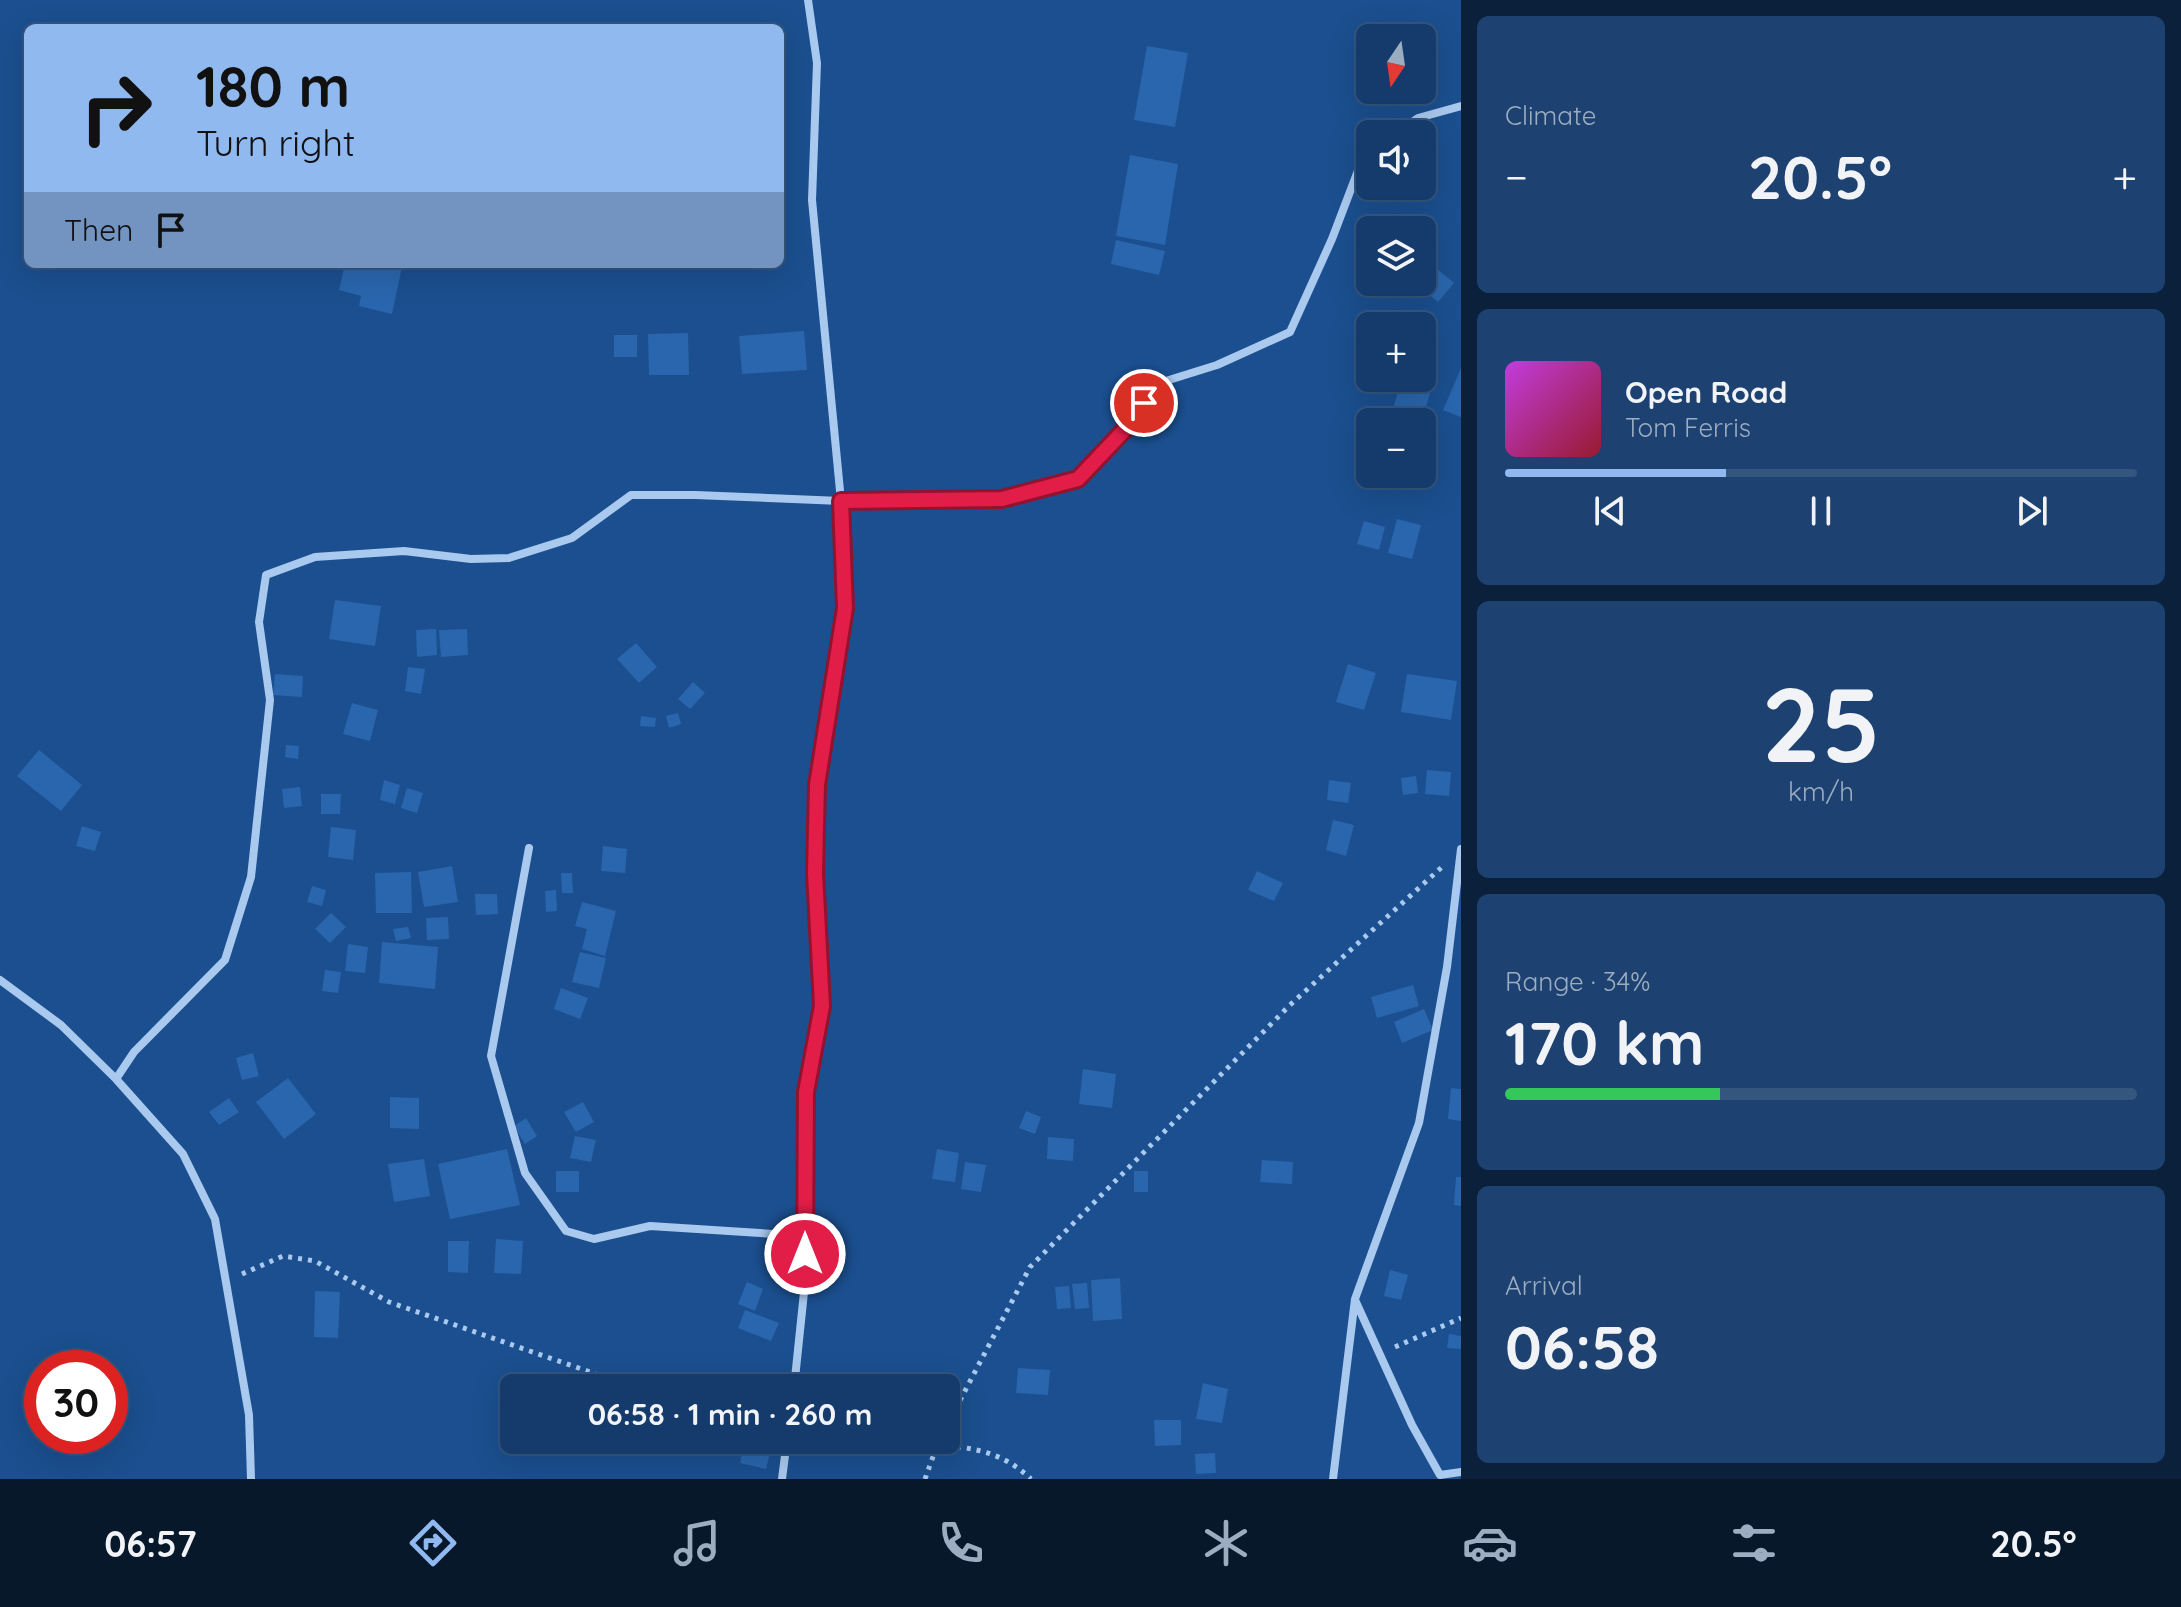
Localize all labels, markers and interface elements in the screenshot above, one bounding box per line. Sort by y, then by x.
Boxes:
north arrow [1356,24,1436,104]
map controls [1356,24,1436,488]
text: 180 m [196,51,350,121]
icon: right [64,56,168,160]
text: Climate [1505,99,1596,132]
text: Turn right [196,120,355,165]
button: sound [1356,120,1436,200]
text: 20.5° [1748,139,1892,214]
text: − [1505,149,1528,204]
text: + [2112,149,2137,204]
icon: arrive [149,208,193,252]
text: Then [64,211,133,249]
button: layers [1356,216,1436,296]
button: + [1356,312,1436,392]
pin [1110,369,1178,437]
text: Open Road [1625,373,1787,411]
icon: arrive [1122,381,1166,425]
button: − [1356,408,1436,488]
text: Tom Ferris [1625,411,1751,444]
icon: previous [1588,489,1632,533]
icon: pause [1799,489,1843,533]
icon: next [2010,489,2054,533]
text: 25 [1761,658,1881,788]
text: km/h [1788,775,1854,808]
text: Range · 34% [1505,965,1650,998]
text: 170 km [1505,1005,1704,1080]
position arrow [763,1212,847,1296]
text: Arrival [1505,1269,1583,1302]
text: 06:58 [1505,1309,1659,1384]
speed limit sign: 30 [24,1350,128,1454]
text: 06:58 · 1 min · 260 m [588,1395,872,1433]
icon: directions [405,1515,461,1571]
icon: music [669,1515,725,1571]
icon: phone [933,1515,989,1571]
icon: climate [1198,1515,1254,1571]
icon: car [1462,1515,1518,1571]
icon: filters [1726,1515,1782,1571]
text: 06:57 [104,1521,196,1566]
text: 20.5° [1990,1521,2077,1566]

